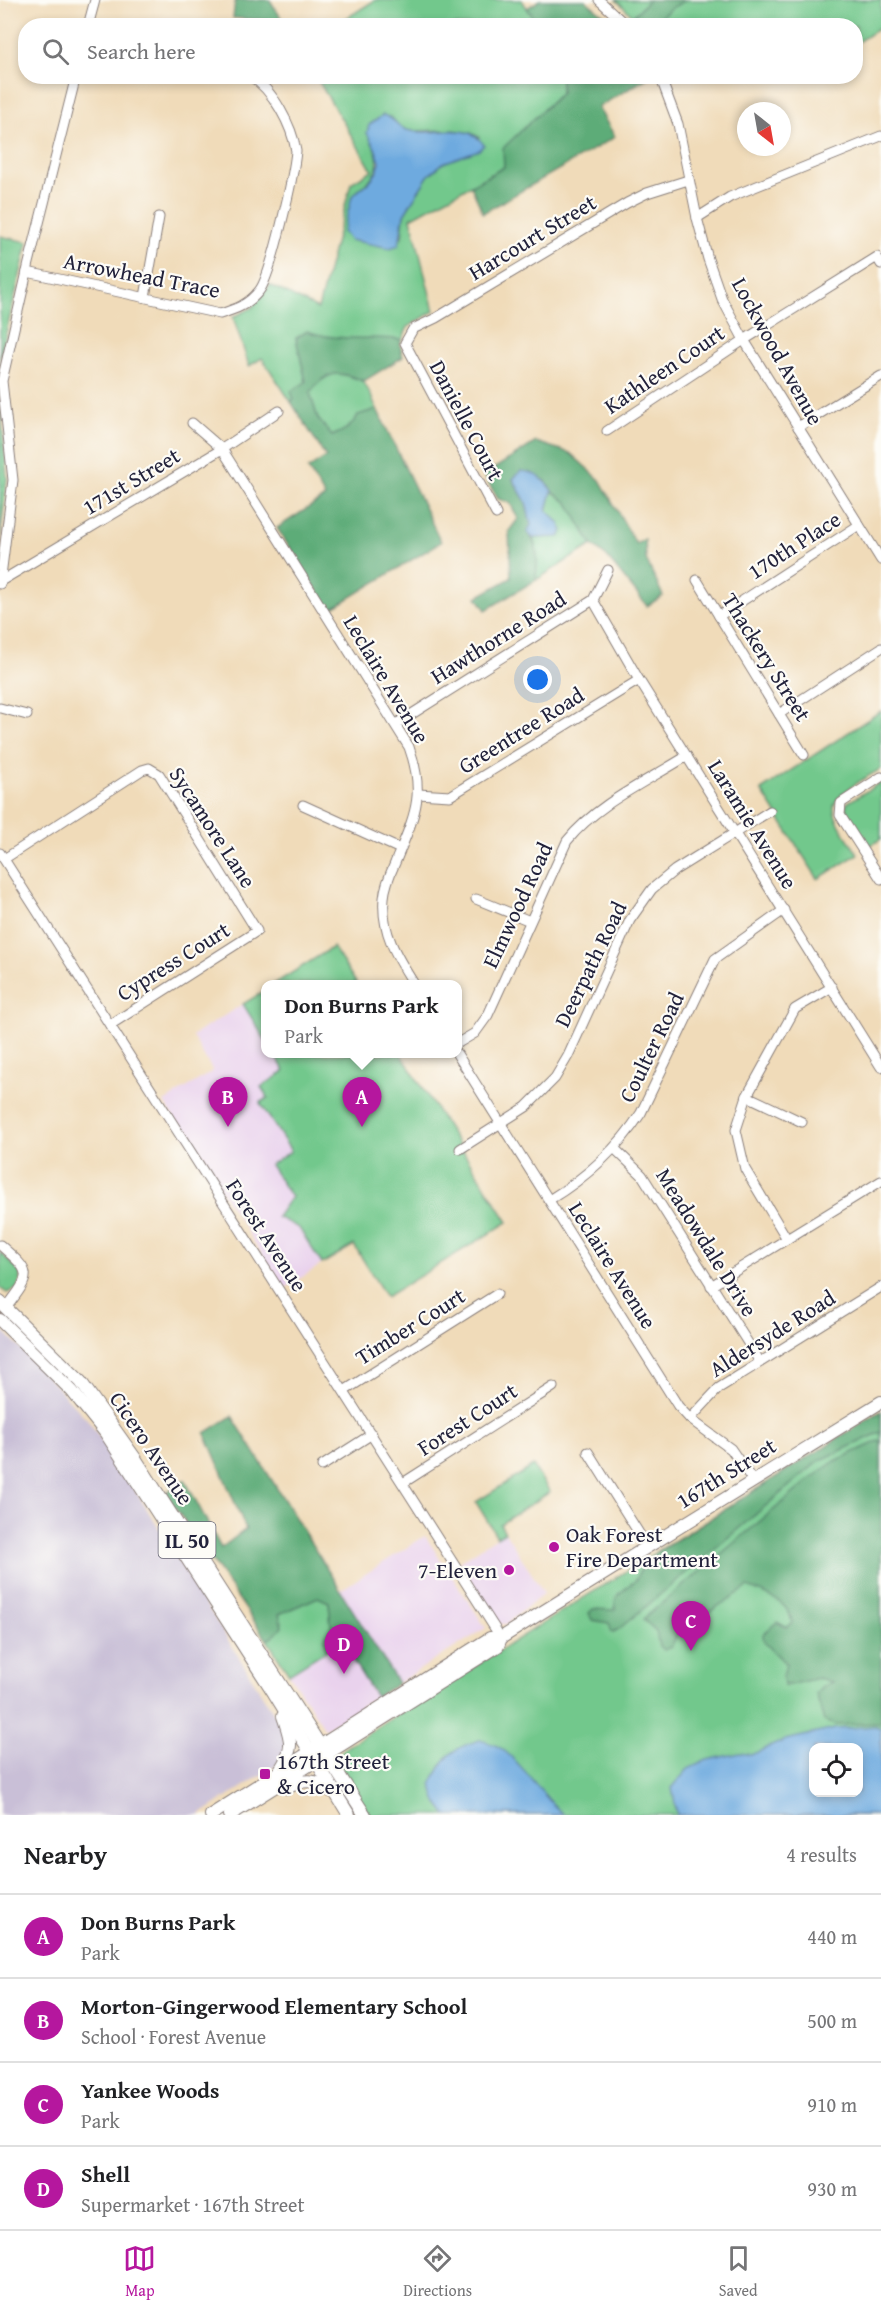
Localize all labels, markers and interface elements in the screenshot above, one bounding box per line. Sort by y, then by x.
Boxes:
search box [18,18,863,84]
icon: search [39,35,72,68]
text: Search here [87,35,196,67]
north arrow [737,102,791,156]
street label: Harcourt Street [462,186,602,288]
street label: Arrowhead Trace [61,244,223,306]
street label: Lockwood Avenue [724,271,832,431]
street label: Kathleen Court [597,317,731,421]
street label: Danielle Court [422,354,512,486]
street label: 171st Street [76,439,186,523]
street label: 170th Place [741,503,847,587]
street label: Hawthorne Road [424,582,572,691]
street label: Thackery Street [715,587,819,728]
street label: Leclaire Avenue [336,609,438,749]
your location [523,665,552,694]
street label: Greentree Road [452,678,590,781]
street label: Laramie Avenue [700,753,806,895]
street label: Sycamore Lane [162,760,264,894]
street label: Elmwood Road [474,837,560,973]
street label: Deerpath Road [546,895,634,1032]
street label: Cypress Court [110,913,236,1009]
popup [261,980,462,1058]
street label: Coulter Road [610,986,692,1108]
text: Don Burns Park [284,989,439,1021]
text: Park [284,1021,323,1050]
pin: B [208,1078,248,1127]
pin: A [342,1078,382,1127]
street label: Meadowdale Drive [648,1161,766,1323]
street label: Forest Avenue [218,1172,316,1298]
street label: Leclaire Avenue [561,1195,665,1335]
street label: Timber Court [349,1279,471,1372]
street label: Aldersyde Road [703,1281,841,1385]
street label: Forest Court [411,1375,523,1463]
street label: Cicero Avenue [102,1385,202,1511]
street label: 167th Street [670,1430,782,1516]
place label: Oak Forest Fire Department [566,1518,718,1575]
road number: IL 50 [158,1522,216,1558]
marker: Oak Forest Fire Department [547,1540,561,1554]
place label: 7-Eleven [418,1554,498,1586]
marker: 7-Eleven [502,1563,516,1577]
pin: C [672,1602,710,1651]
pin: D [324,1624,364,1674]
map controls [809,1743,863,1797]
button: locate [809,1743,863,1797]
place label: 167th Street & Cicero [277,1745,390,1802]
marker: 167th Street & Cicero [258,1767,272,1781]
text: Nearby [24,1835,107,1874]
text: 4 results [786,1840,857,1869]
text: Don Burns Park [81,1906,235,1938]
text: A [37,1922,50,1951]
text: 440 m [807,1922,857,1951]
text: Park [81,1938,120,1967]
text: Morton-Gingerwood Elementary School [81,1990,467,2022]
text: B [37,2006,50,2035]
text: 500 m [807,2006,857,2035]
text: School · Forest Avenue [81,2022,266,2051]
text: Yankee Woods [81,2074,219,2106]
text: C [38,2090,49,2119]
text: 910 m [807,2090,857,2119]
text: Park [81,2106,120,2135]
text: Shell [81,2158,130,2190]
text: D [37,2174,50,2203]
text: 930 m [807,2174,857,2203]
text: Supermarket · 167th Street [81,2190,305,2219]
tab: Map [123,2242,156,2302]
tab: Directions [403,2242,472,2302]
tab: Saved [719,2242,758,2302]

